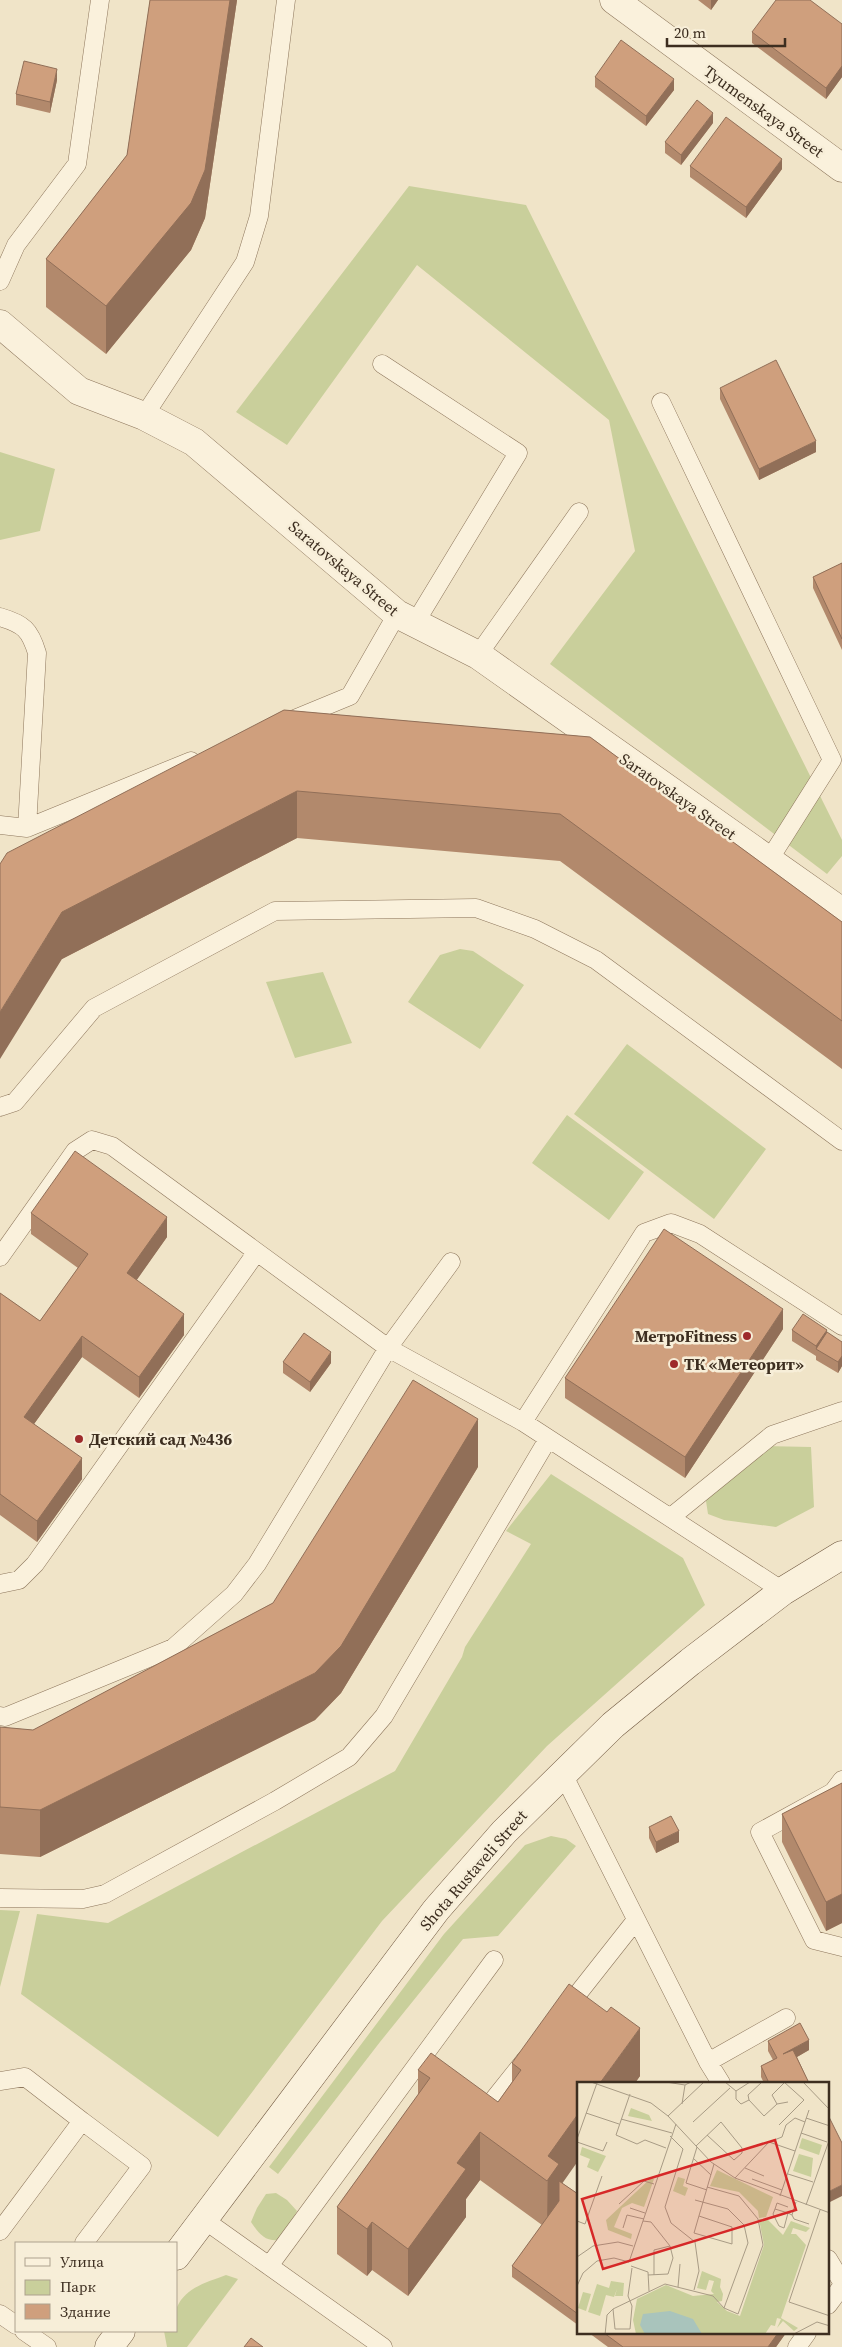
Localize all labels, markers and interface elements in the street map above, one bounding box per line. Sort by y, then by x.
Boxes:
scale bar [667,15,784,47]
text: 20 m [674,22,706,43]
street label: Tyumenskaya Street [699,60,829,163]
street label: Saratovskaya Street [284,515,404,621]
street label: Saratovskaya Street [615,748,741,845]
place label: МетроFitness [634,1325,737,1347]
marker: МетроFitness [741,1330,753,1342]
place label: ТК «Метеорит» [684,1353,804,1375]
marker: ТК «Метеорит» [668,1358,680,1370]
place label: Детский сад №436 [89,1428,232,1450]
marker: Детский сад №436 [73,1433,85,1445]
street label: Shota Rustaveli Street [414,1804,532,1935]
inset map [577,2082,830,2334]
legend [15,2242,178,2332]
text: Улица [60,2251,104,2272]
text: Парк [60,2276,96,2297]
text: Здание [60,2301,111,2322]

